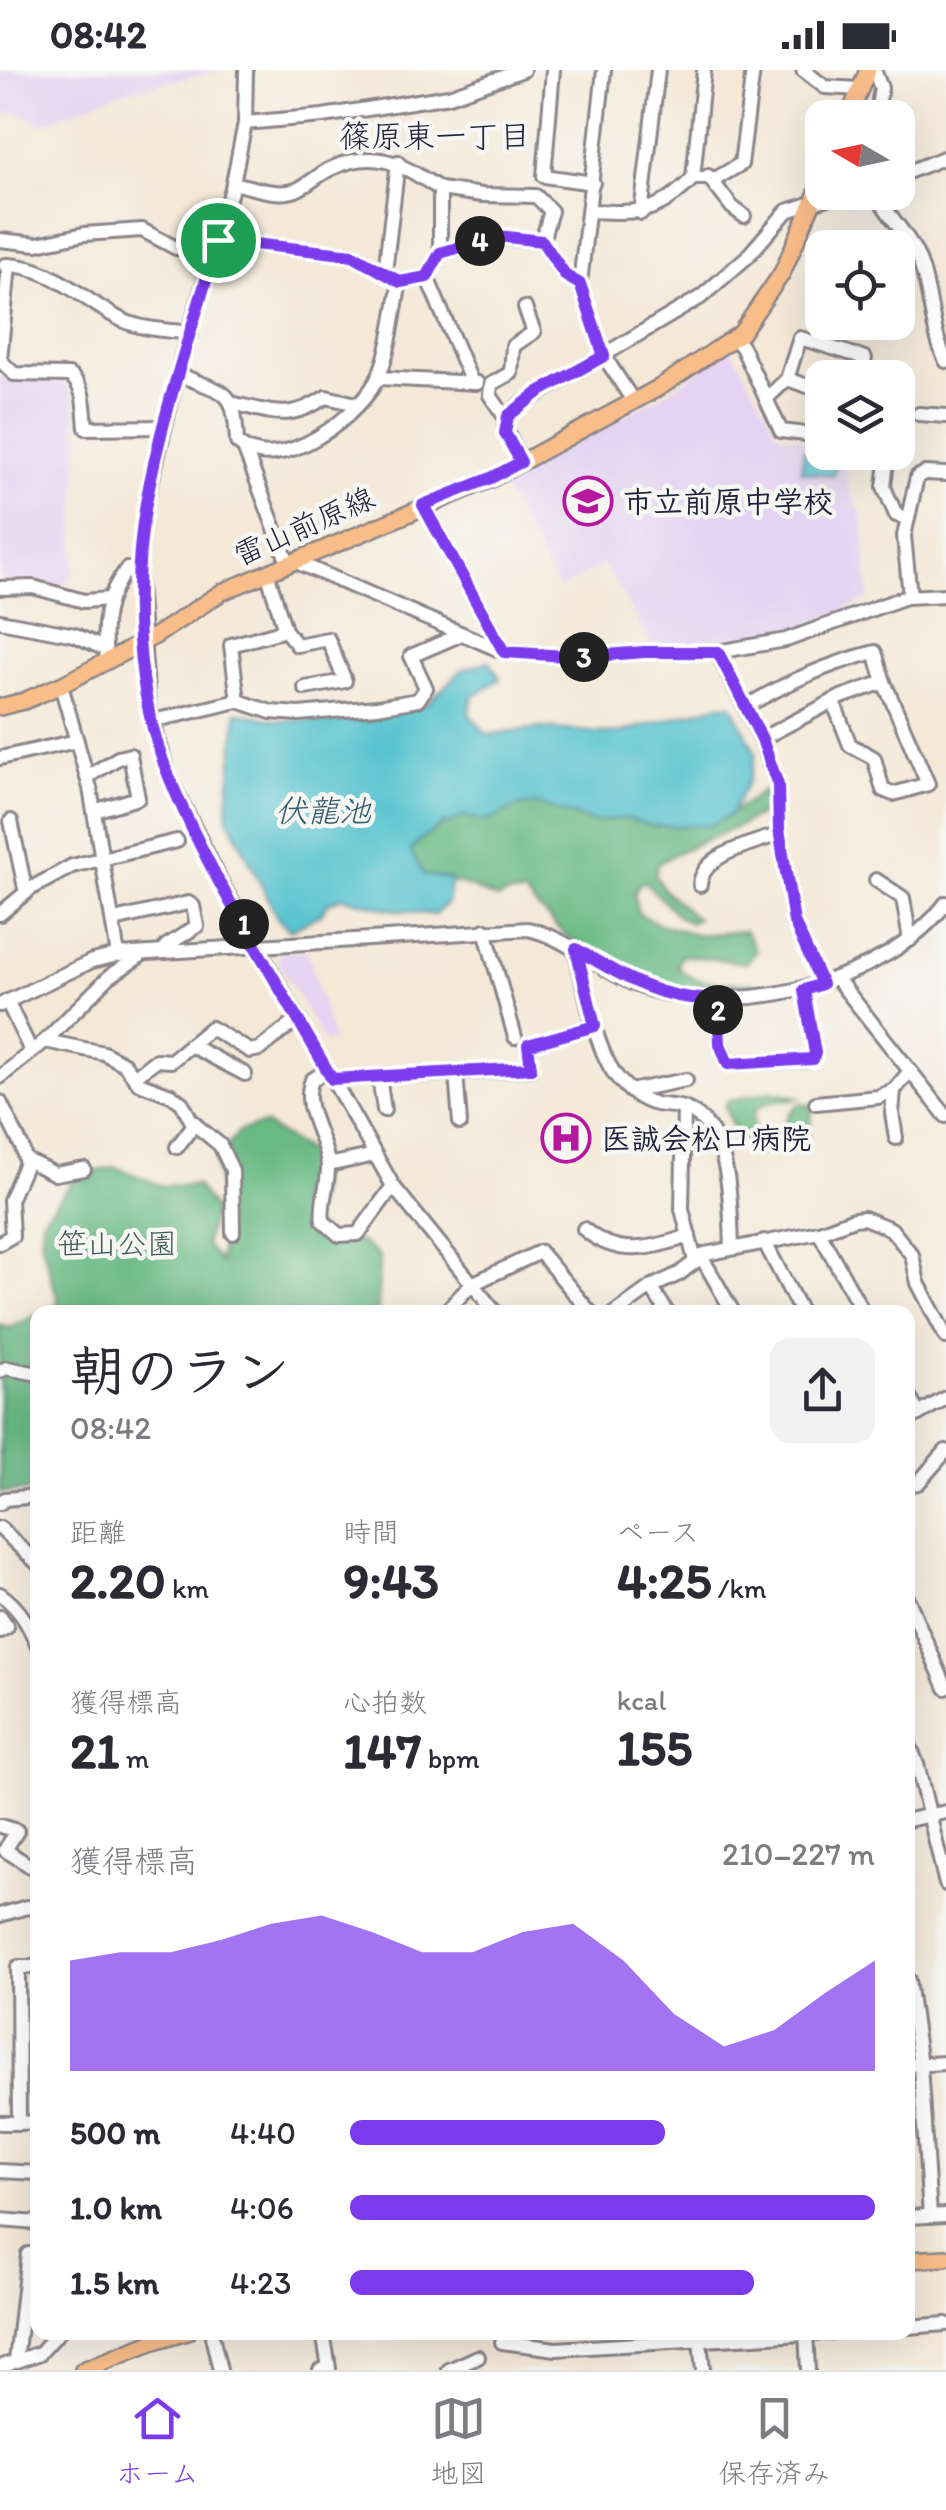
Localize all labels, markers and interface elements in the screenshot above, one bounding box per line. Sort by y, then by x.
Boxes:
text: 08:42 [50,12,146,58]
north arrow [805,100,915,210]
map controls [805,100,915,470]
district label: 篠原東一丁目 [339,117,531,155]
pin [176,198,261,283]
icon: arrive [191,213,246,268]
pin: 4 [455,216,505,266]
text: 4 [472,224,488,258]
button: locate [805,230,915,340]
button: layers [805,360,915,470]
school or university icon: 市立前原中学校 [562,475,614,527]
street label: 雷山前原線 [228,479,380,573]
place label: 市立前原中学校 [623,483,833,520]
pin: 3 [559,632,609,682]
text: 3 [576,640,592,674]
water label: 伏龍池 [275,792,372,830]
pin: 1 [219,899,269,949]
text: 1 [238,907,251,941]
pin: 2 [693,985,743,1035]
text: 2 [711,993,725,1027]
hospital icon: 医誠会松口病院 [540,1112,592,1164]
place label: 医誠会松口病院 [601,1120,811,1157]
park label: 笹山公園 [57,1225,177,1262]
text: 朝のラン [70,1338,290,1404]
button: share [770,1338,875,1443]
text: 08:42 [70,1409,151,1447]
text: 距離 [70,1515,126,1549]
text: 時間 [343,1515,399,1549]
text: ペース [617,1515,699,1549]
text: 2.20 [70,1550,166,1611]
text: 9:43 [343,1550,439,1611]
text: 4:25 [617,1550,712,1611]
text: km [166,1571,209,1605]
text: /km [712,1571,767,1605]
text: kcal [617,1683,666,1717]
text: 獲得標高 [70,1685,182,1719]
text: 心拍数 [343,1685,427,1719]
text: 155 [617,1717,692,1778]
text: 21 [70,1720,120,1781]
text: 147 [343,1720,421,1781]
text: m [120,1741,149,1775]
text: bpm [421,1741,480,1775]
text: 210–227 m [722,1835,875,1873]
text: 獲得標高 [70,1842,198,1880]
text: 500 m [70,2114,160,2152]
text: 4:40 [230,2114,296,2152]
text: 1.0 km [70,2189,162,2227]
text: 4:06 [230,2189,294,2227]
text: 1.5 km [70,2264,159,2302]
text: 4:23 [230,2264,291,2302]
tab: ホーム [116,2391,199,2491]
tab: 地図 [430,2391,486,2491]
tab: 保存済み [718,2391,830,2491]

